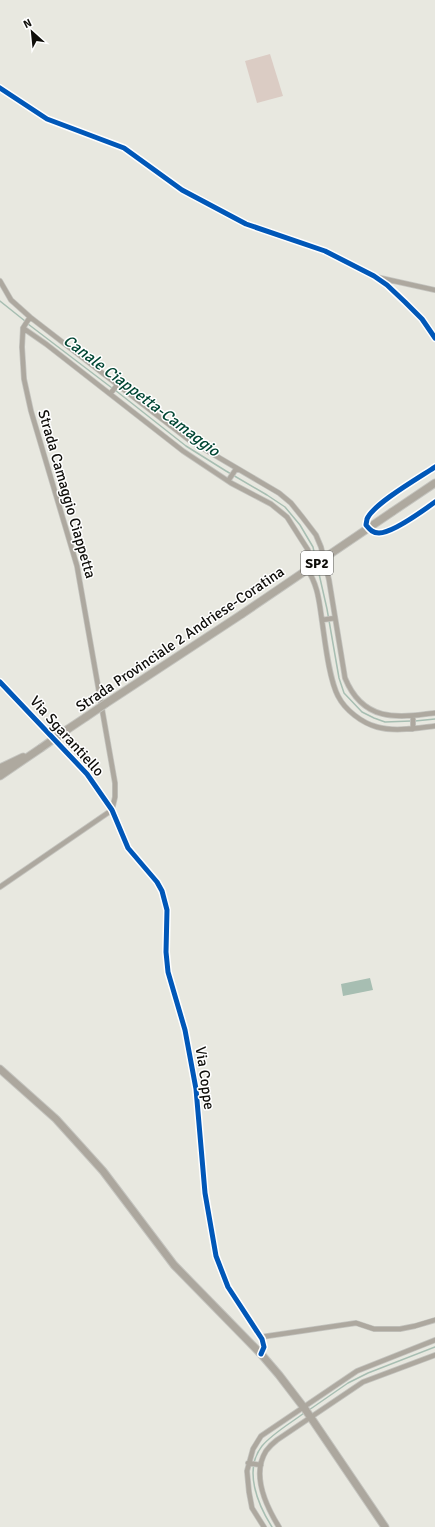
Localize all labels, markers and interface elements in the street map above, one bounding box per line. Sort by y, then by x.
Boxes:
north arrow [12,12,52,52]
text: N [21,16,34,31]
water label: Canale Ciappetta-Camaggio [59,330,224,462]
street label: Strada Camaggio Ciappetta [34,408,100,580]
road number: SP2 [301,551,333,575]
street label: Strada Provinciale 2 Andriese-Coratina [72,562,288,716]
street label: Via Sgarantiello [26,692,108,780]
street label: Via Coppe [192,1045,218,1111]

